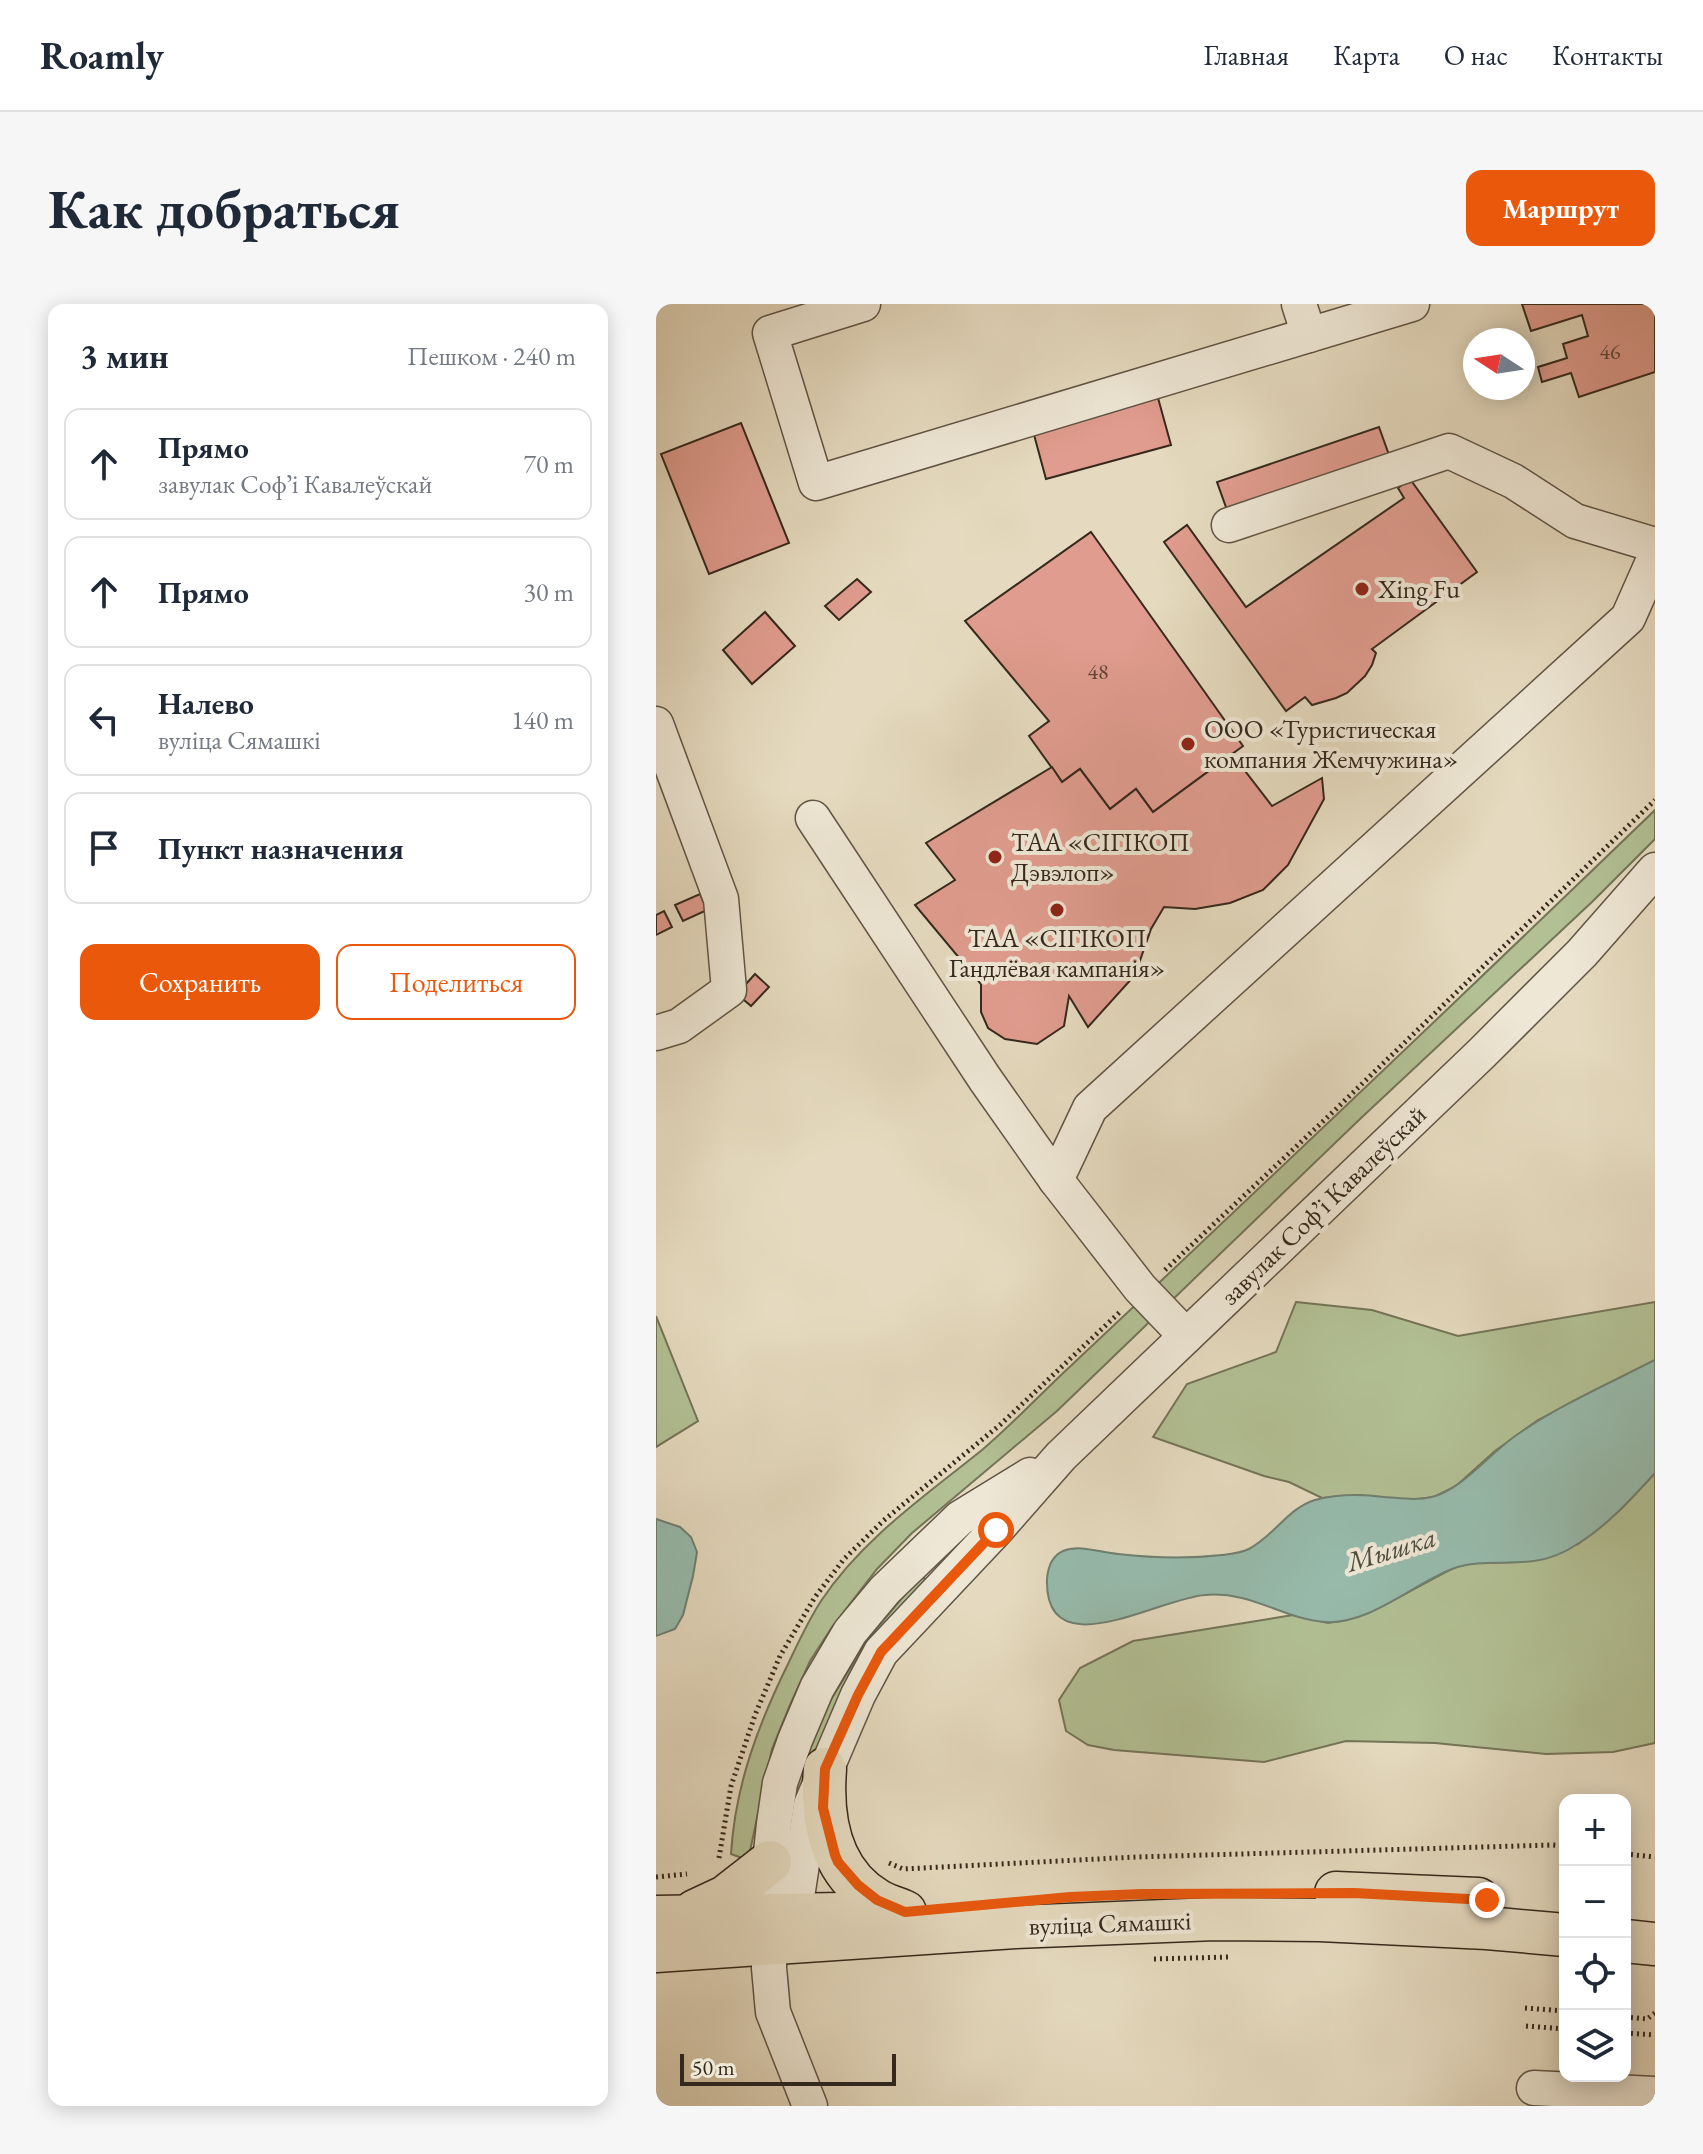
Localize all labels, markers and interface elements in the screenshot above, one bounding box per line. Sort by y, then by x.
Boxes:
text: Roamly [40,31,164,80]
text: Главная [1204,37,1289,73]
text: Карта [1333,37,1400,73]
text: О нас [1444,37,1508,73]
text: Контакты [1552,37,1663,73]
button: Маршрут [1466,170,1655,246]
text: Как добраться [48,172,400,245]
north arrow [1463,328,1535,400]
text: 3 мин [80,334,169,378]
house number: 46 [1599,337,1621,366]
text: Пешком · 240 m [407,339,576,373]
text: Прямо [158,428,249,467]
icon: ahead [82,442,126,486]
text: 70 m [524,447,574,481]
text: завулак Софʼі Кавалеўскай [158,467,432,501]
icon: ahead [82,570,126,614]
place label: Xing Fu [1377,572,1460,606]
text: Прямо [158,573,249,612]
text: 30 m [524,575,574,609]
marker: Xing Fu [1353,580,1371,598]
house number: 48 [1087,657,1109,686]
text: Налево [158,684,254,723]
icon: left [82,698,126,742]
text: 140 m [511,703,574,737]
place label: ООО «Туристическая компания Жемчужина» [1204,712,1458,776]
text: вуліца Сямашкі [158,723,321,757]
marker: ООО «Туристическая компания Жемчужина» [1179,735,1197,753]
place label: ТАА «СІГІКОП Дэвэлоп» [1011,825,1190,889]
icon: arrive [82,826,126,870]
text: Пункт назначения [158,829,404,868]
marker: ТАА «СІГІКОП Дэвэлоп» [986,848,1004,866]
marker: ТАА «СІГІКОП Гандлёвая кампанія» [1048,901,1066,919]
place label: ТАА «СІГІКОП Гандлёвая кампанія» [949,921,1165,985]
button: Сохранить [80,944,320,1020]
button: Поделиться [336,944,576,1020]
street label: завулак Софʼі Кавалеўскай [1213,1097,1434,1312]
route start [978,1512,1014,1548]
water label: Мышка [1340,1518,1440,1580]
map controls [1559,1794,1631,2082]
button: + [1559,1794,1631,1866]
button: − [1559,1866,1631,1938]
route end [1469,1882,1505,1918]
street label: вуліца Сямашкі [1028,1903,1192,1943]
button: locate [1559,1938,1631,2010]
button: layers [1559,2010,1631,2082]
scale bar [680,2050,896,2086]
text: 50 m [692,2053,735,2082]

